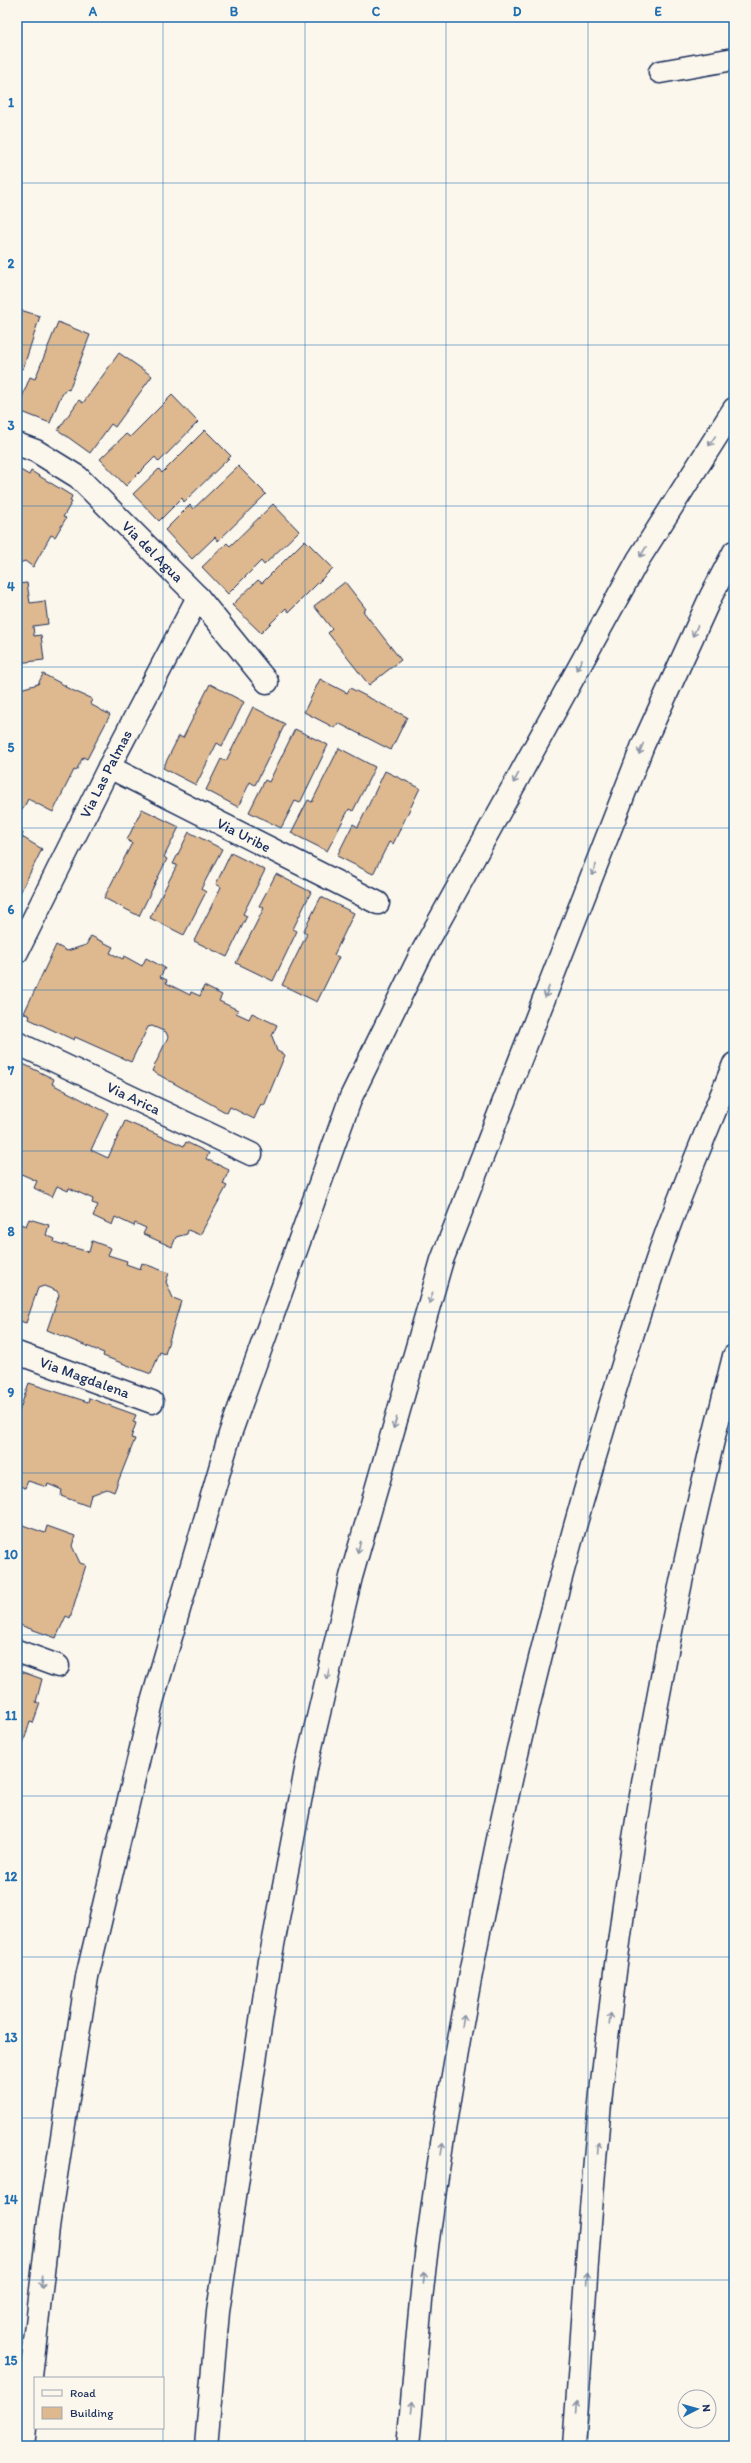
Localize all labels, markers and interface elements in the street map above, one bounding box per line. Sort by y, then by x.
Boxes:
text: A [88,4,98,19]
text: B [230,4,239,19]
text: C [372,4,381,19]
text: D [513,4,522,19]
text: E [654,4,662,19]
text: 1 [8,95,14,110]
text: 2 [8,256,15,271]
text: 3 [7,418,15,433]
one-way arrow [708,436,716,447]
street label: Via del Agua [118,517,187,586]
one-way arrow [639,546,647,557]
text: 4 [7,579,15,594]
one-way arrow [691,625,698,637]
one-way arrow [575,659,583,671]
street label: Via Las Palmas [76,727,136,821]
text: 5 [8,740,15,755]
one-way arrow [637,743,644,755]
one-way arrow [512,772,519,784]
street label: Via Uribe [214,814,274,856]
one-way arrow [589,864,597,876]
text: 6 [8,902,15,917]
one-way arrow [542,985,550,997]
text: 7 [7,1063,15,1078]
street label: Via Arica [104,1078,164,1119]
text: 8 [7,1224,15,1239]
one-way arrow [427,1291,434,1304]
street label: Via Magdalena [37,1353,132,1402]
text: 9 [8,1385,15,1400]
one-way arrow [391,1416,398,1429]
one-way arrow [355,1541,362,1554]
text: 10 [4,1547,18,1562]
one-way arrow [324,1667,331,1680]
text: 11 [5,1708,17,1723]
text: 12 [5,1869,18,1884]
one-way arrow [606,2013,614,2026]
one-way arrow [459,2015,467,2028]
text: 13 [4,2030,18,2045]
one-way arrow [594,2142,601,2155]
one-way arrow [438,2143,446,2156]
text: 14 [4,2192,18,2207]
one-way arrow [584,2271,591,2284]
one-way arrow [421,2272,428,2285]
one-way arrow [38,2275,46,2288]
text: 15 [5,2353,18,2368]
legend [34,2377,164,2429]
text: Road [70,2386,96,2400]
north arrow [677,2389,717,2429]
one-way arrow [408,2401,416,2414]
one-way arrow [574,2401,581,2414]
text: N [700,2404,713,2412]
text: Building [70,2406,114,2420]

